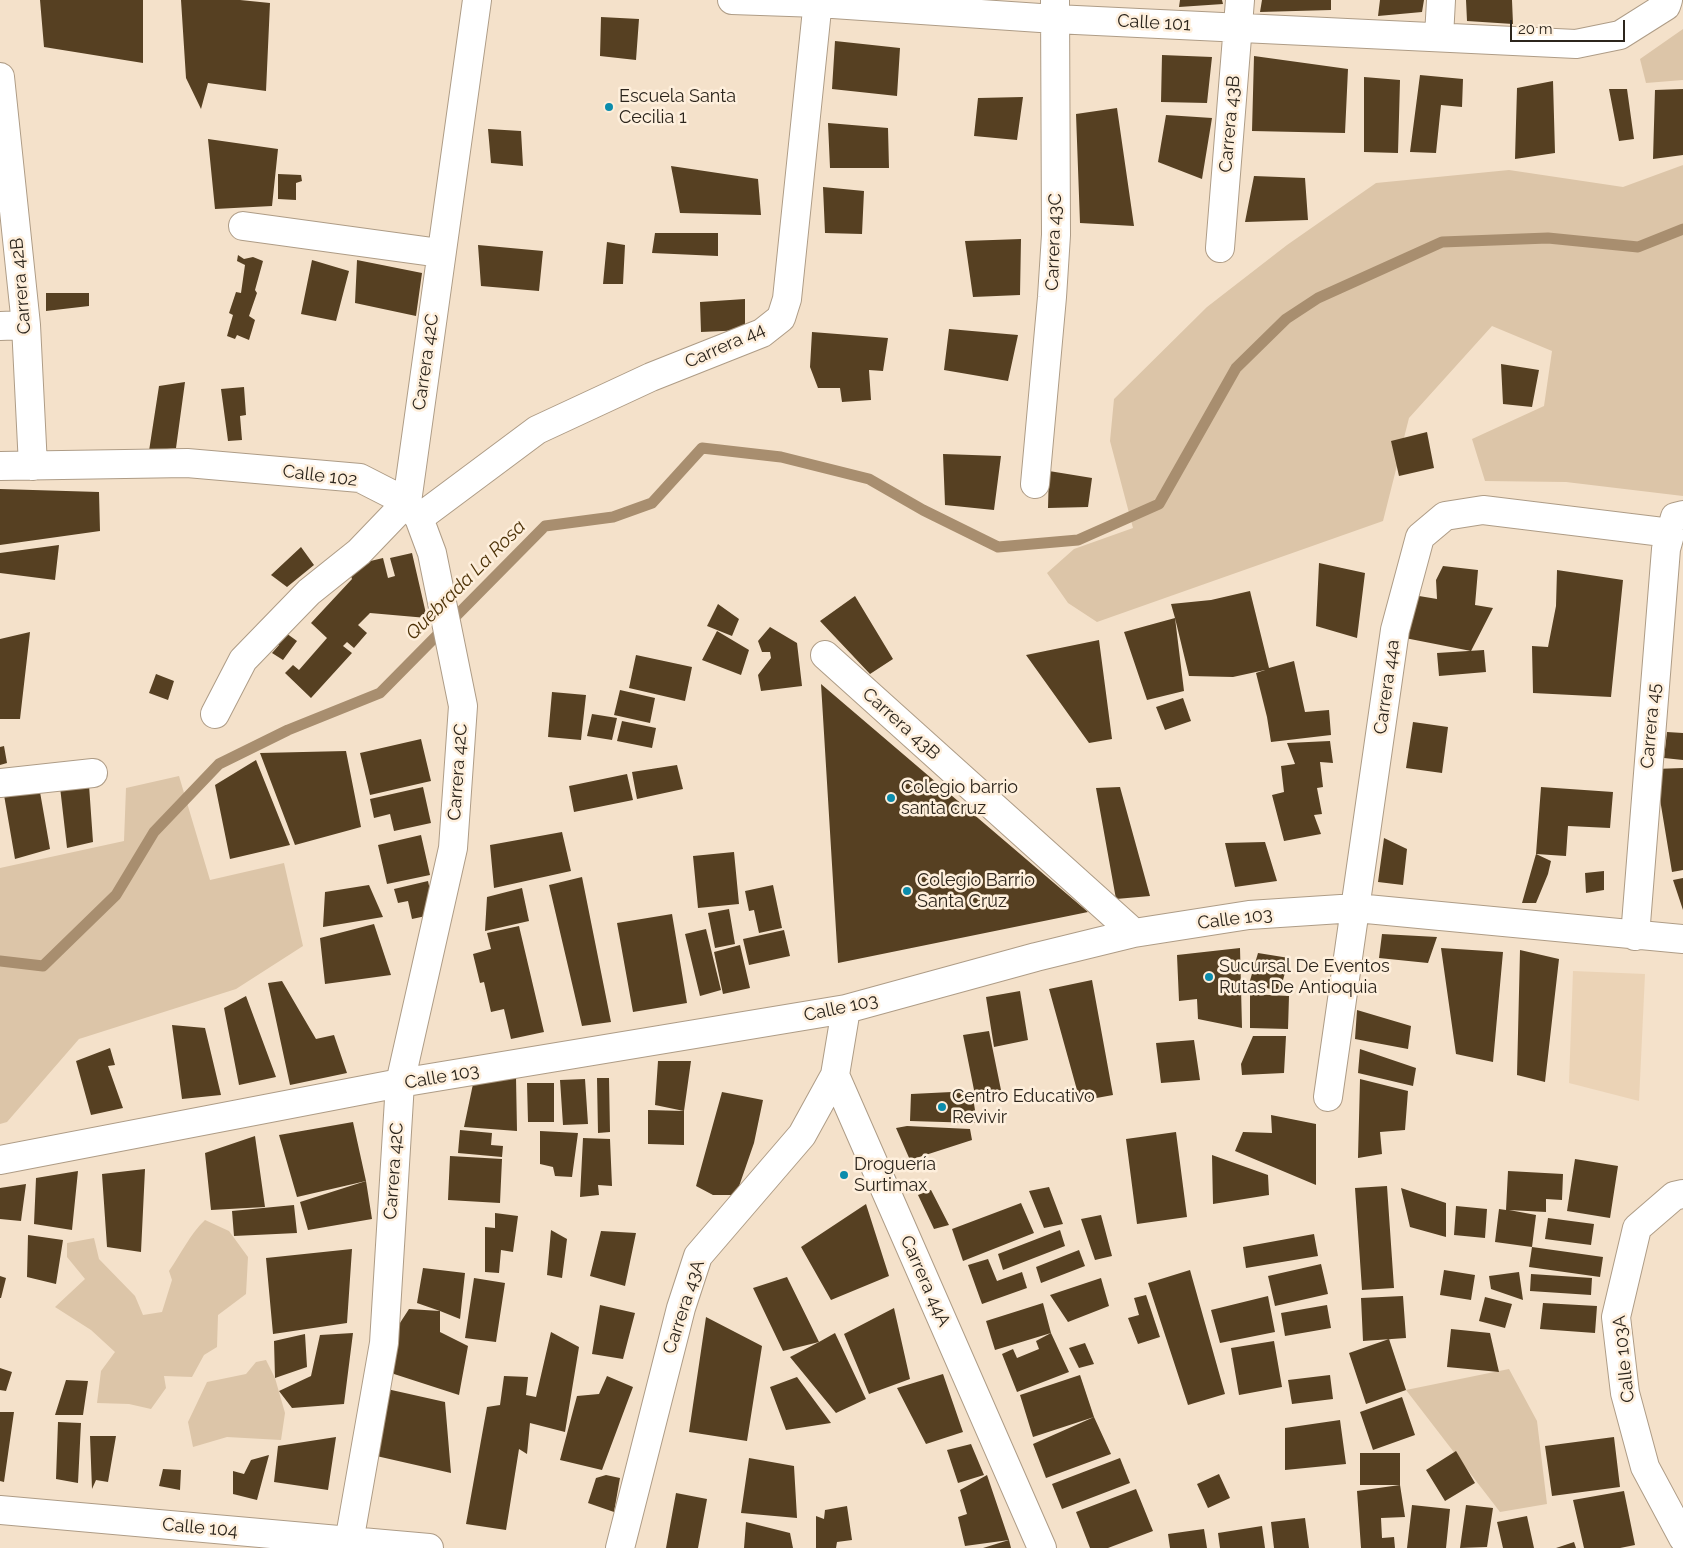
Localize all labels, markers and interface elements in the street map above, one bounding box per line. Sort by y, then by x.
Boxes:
street label: Calle 101 [1117,10,1191,36]
scale bar [1513,10,1628,42]
text: 20 m [1518,20,1553,38]
street label: Carrera 43B [1215,75,1245,173]
place label: Escuela Santa Cecilia 1 [619,86,736,128]
marker: Escuela Santa Cecilia 1 [603,101,615,113]
street label: Carrera 43C [1042,193,1066,291]
street label: Carrera 42B [6,237,36,335]
street label: Carrera 42C [409,312,443,412]
street label: Carrera 44 [682,319,768,373]
street label: Calle 102 [281,461,359,491]
water label: Quebrada La Rosa [401,515,531,645]
street label: Carrera 44a [1370,638,1404,736]
street label: Carrera 43B [858,683,944,765]
street label: Carrera 45 [1637,683,1665,769]
street label: Carrera 42C [444,723,472,821]
place label: Colegio barrio santa cruz [901,777,1018,820]
marker: Colegio barrio santa cruz [885,792,897,804]
place label: Colegio Barrio Santa Cruz [917,870,1035,912]
marker: Colegio Barrio Santa Cruz [901,885,913,897]
street label: Calle 103 [1196,904,1274,934]
place label: Sucursal De Eventos Rutas De Antioquia [1219,956,1390,999]
marker: Sucursal De Eventos Rutas De Antioquia [1203,971,1215,983]
street label: Calle 103 [802,990,880,1026]
street label: Calle 103 [403,1060,481,1094]
place label: Centro Educativo Revivir [952,1086,1095,1128]
marker: Centro Educativo Revivir [936,1101,948,1113]
street label: Carrera 42C [380,1122,408,1220]
place label: Droguería Surtimax [854,1154,936,1196]
marker: Droguería Surtimax [838,1169,850,1181]
street label: Carrera 44A [895,1232,955,1330]
street label: Carrera 43A [659,1257,709,1357]
street label: Calle 103A [1609,1314,1639,1404]
street label: Calle 104 [161,1514,239,1542]

